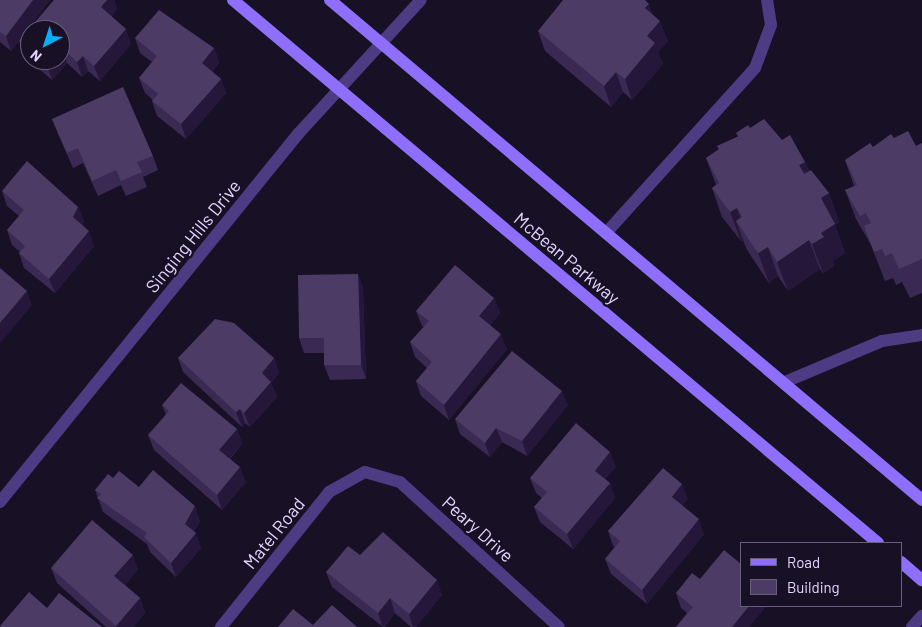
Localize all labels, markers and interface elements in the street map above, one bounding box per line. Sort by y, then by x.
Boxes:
north arrow [20,20,70,70]
text: N [27,47,45,66]
street label: Singing Hills Drive [141,175,245,297]
street label: McBean Parkway [510,208,624,308]
street label: Peary Drive [438,492,518,566]
street label: Matel Road [239,493,309,573]
legend [740,542,902,607]
text: Road [787,553,820,571]
text: Building [787,578,840,596]

